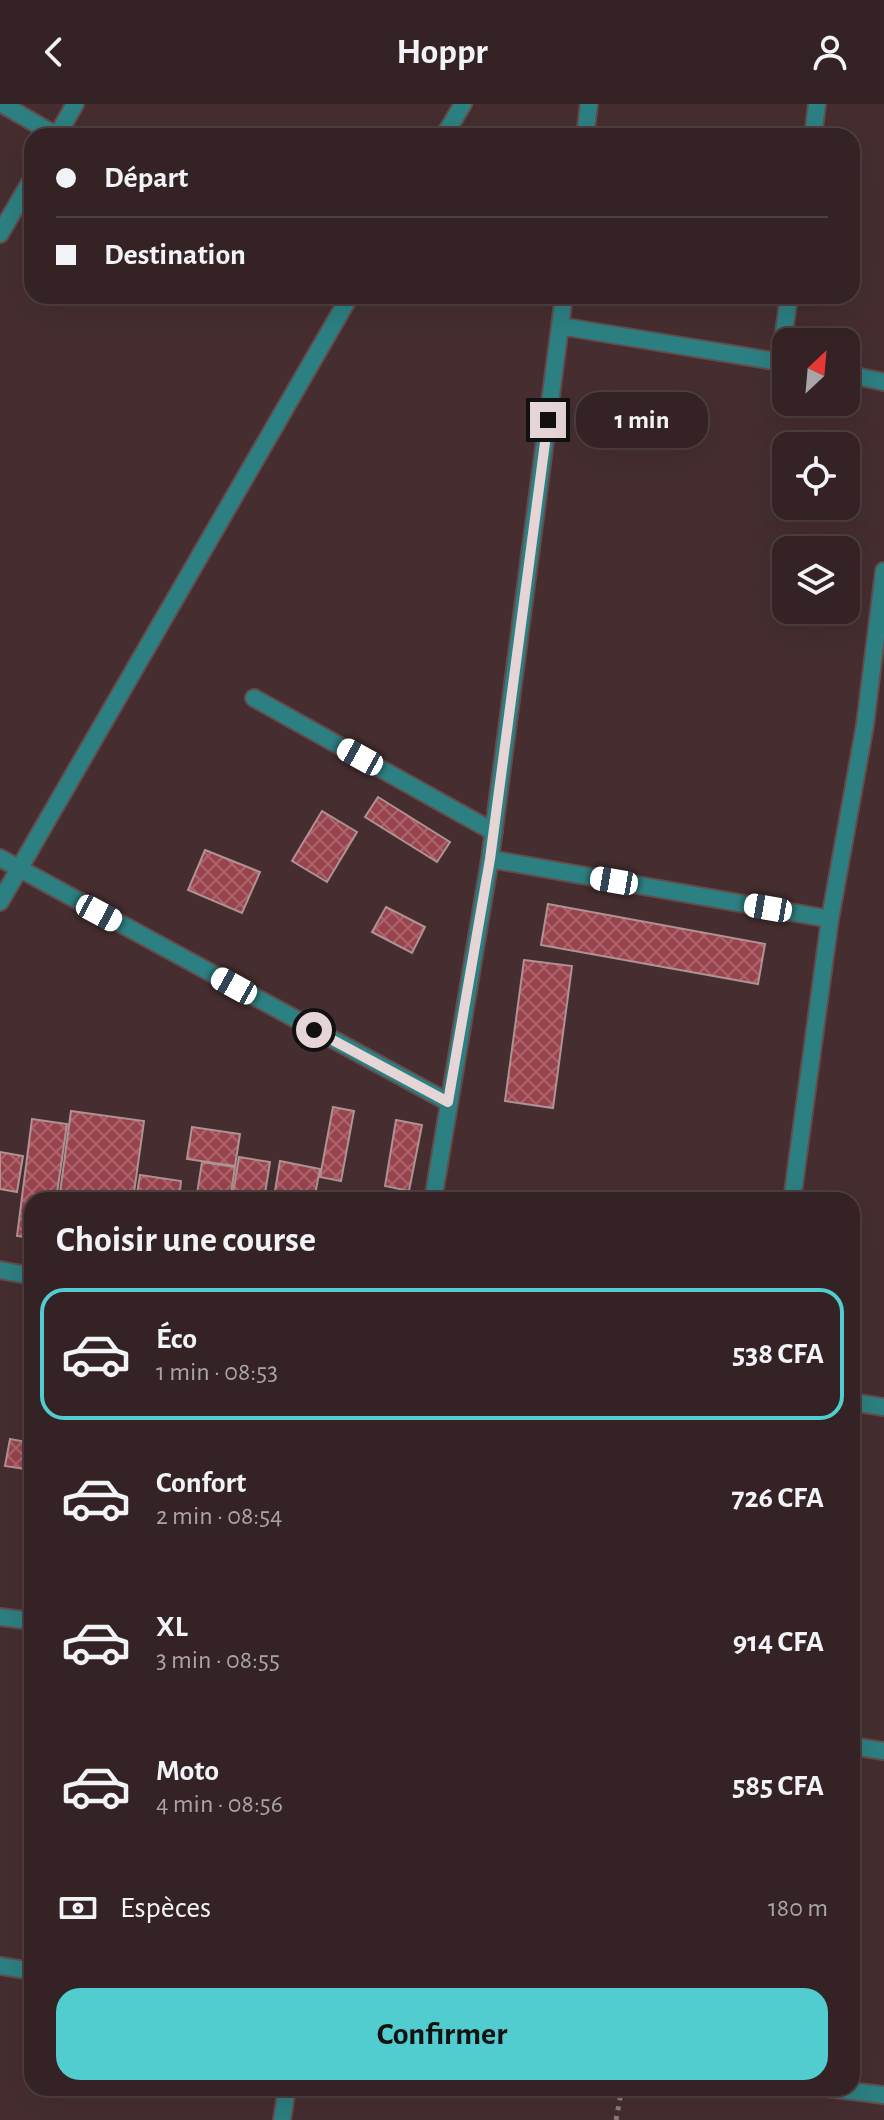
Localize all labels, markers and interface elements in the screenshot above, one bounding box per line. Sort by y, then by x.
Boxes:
icon: back [32,30,76,74]
icon: person [808,30,852,74]
text: Hoppr [396,34,488,70]
text: Départ [104,163,188,193]
text: Destination [104,240,246,270]
north arrow [772,328,860,416]
map controls [772,328,860,624]
callout: 1 min [576,392,708,448]
route end [530,402,566,438]
text: 1 min [615,407,669,433]
button: locate [772,432,860,520]
button: layers [772,536,860,624]
car [333,735,387,779]
car [588,865,640,897]
car [72,891,126,935]
car [742,892,794,924]
car [207,964,261,1008]
route start [296,1012,332,1048]
text: Choisir une course [56,1222,316,1258]
icon: car [60,1318,132,1390]
text: Éco [156,1324,197,1354]
text: 538 CFA [732,1339,824,1369]
text: 1 min · 08:53 [156,1359,278,1385]
icon: car [60,1462,132,1534]
text: Confort [156,1468,246,1498]
text: 726 CFA [731,1483,824,1513]
text: 2 min · 08:54 [156,1503,283,1529]
icon: car [60,1606,132,1678]
text: XL [156,1612,188,1642]
text: 914 CFA [733,1627,824,1657]
text: 3 min · 08:55 [156,1647,280,1673]
icon: car [60,1750,132,1822]
text: Moto [156,1756,219,1786]
text: 585 CFA [732,1771,824,1801]
text: 4 min · 08:56 [156,1791,283,1817]
icon: cash [56,1886,100,1930]
text: Espèces [120,1893,211,1923]
text: 180 m [768,1895,828,1921]
button: Confirmer [56,1988,828,2080]

